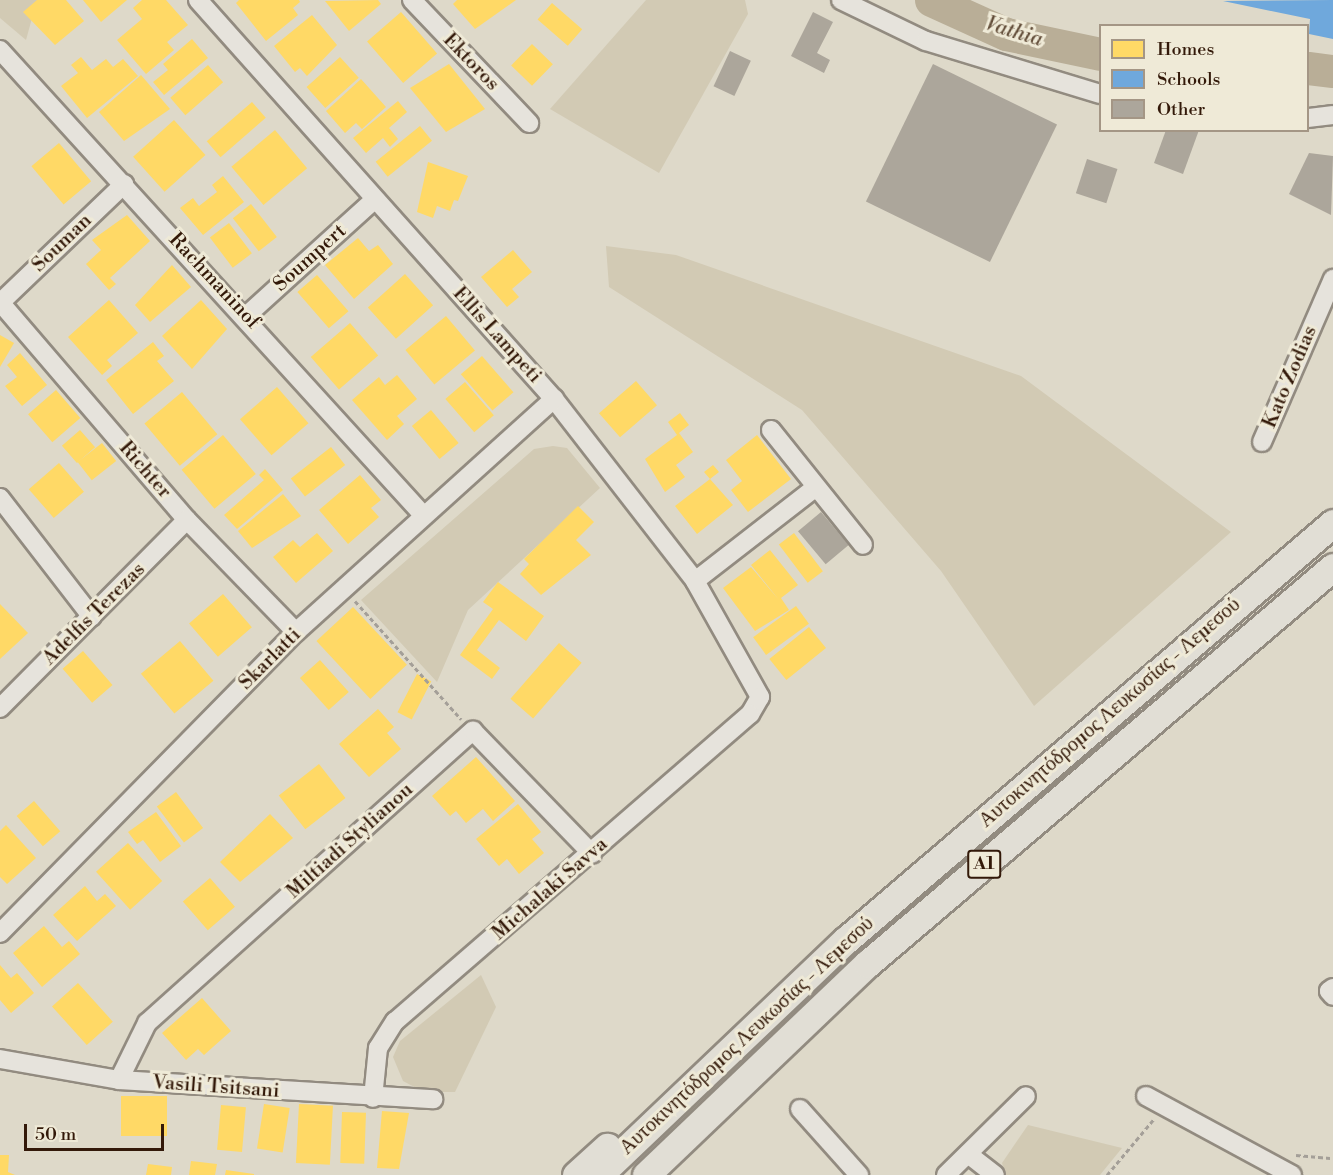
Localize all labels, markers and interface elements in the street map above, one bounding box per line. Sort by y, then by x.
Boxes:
water label: Vathia [982,11,1046,53]
legend [1099,24,1309,132]
street label: Ektoros [438,28,504,96]
text: Homes [1157,38,1214,61]
text: Schools [1157,68,1220,91]
text: Other [1157,98,1205,121]
street label: Souman [27,209,97,277]
street label: Soumpert [269,219,351,297]
street label: Rachmaninof [163,228,265,334]
street label: Ellis Lampeti [448,282,546,388]
street label: Kato Zodias [1258,322,1322,432]
street label: Richter [114,436,176,504]
street label: Adelfis Terezas [38,558,150,670]
street label: Αυτοκινητόδρομος Λευκωσίας - Λεμεσού [975,593,1245,833]
street label: Skarlatti [234,623,306,695]
street label: Miltiadi Stylianou [282,778,418,904]
street label: Michalaki Savva [487,832,613,946]
road number: A1 [966,849,1002,879]
street label: Αυτοκινητόδρομος Λευκωσίας - Λεμεσού [615,912,879,1160]
street label: Vasili Tsitsani [152,1071,280,1103]
scale bar [27,1112,166,1150]
text: 50 m [35,1123,76,1146]

